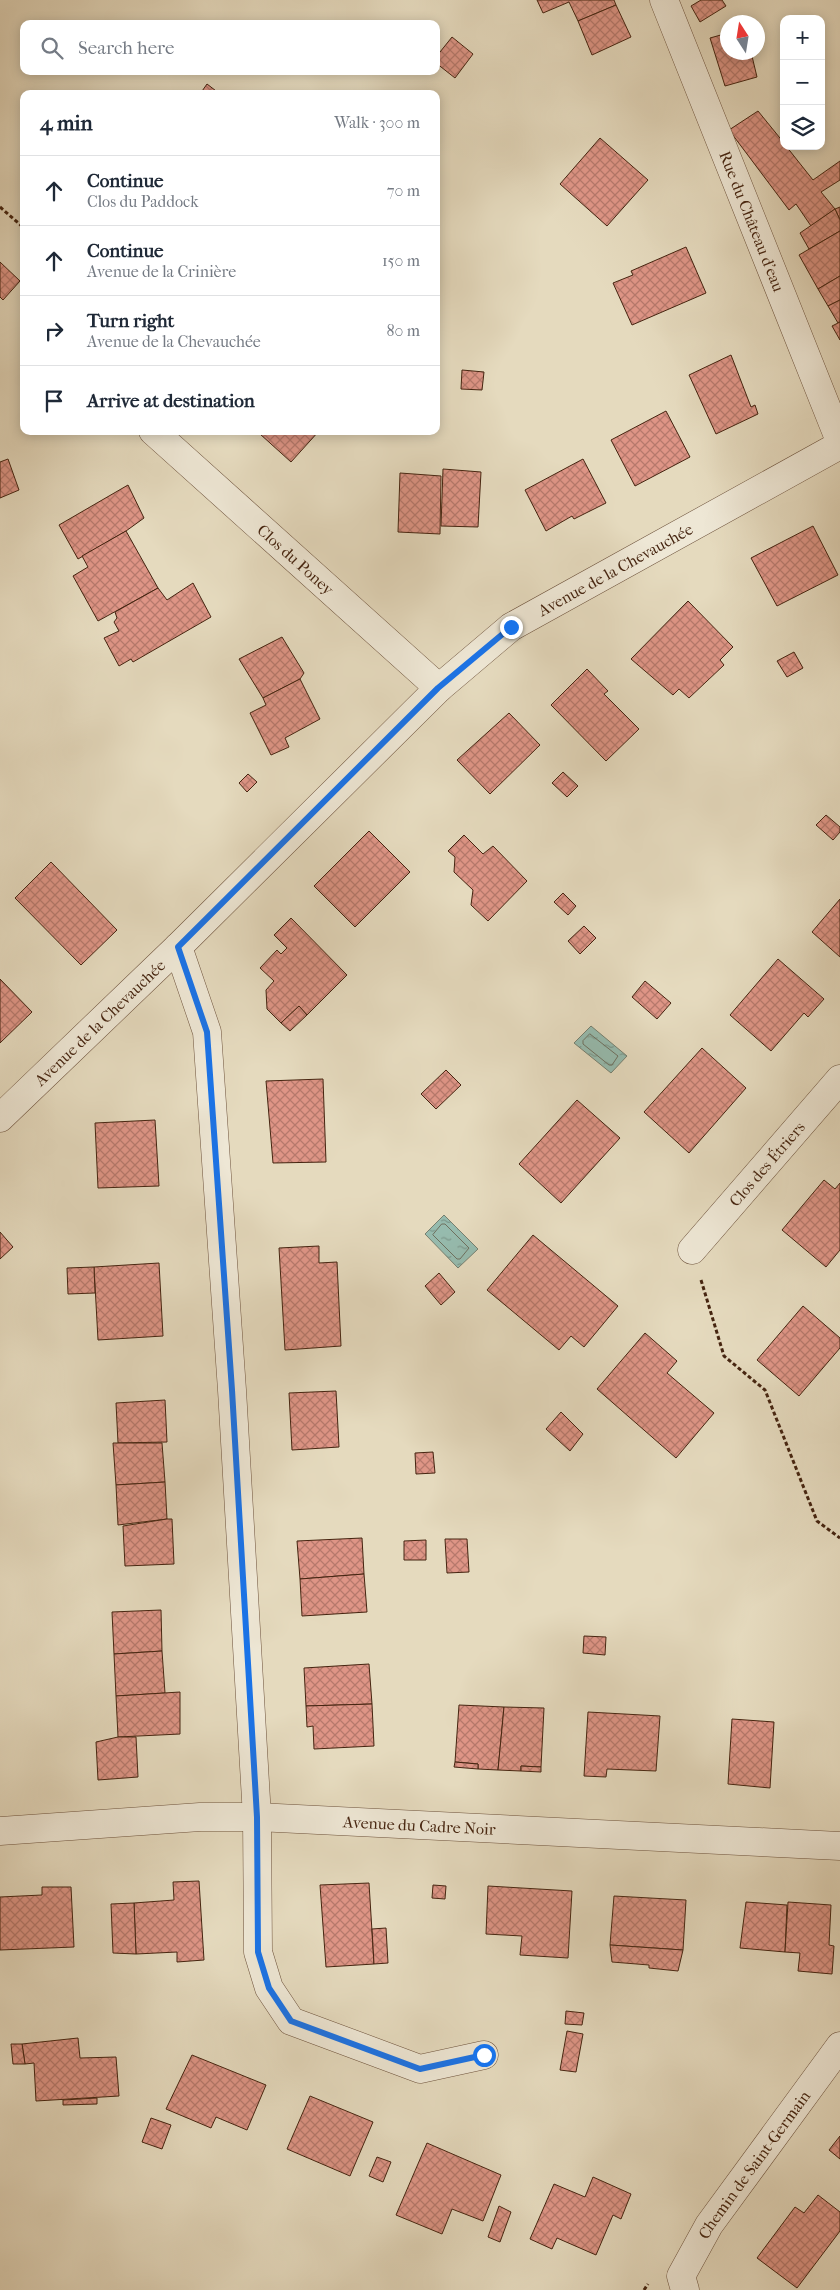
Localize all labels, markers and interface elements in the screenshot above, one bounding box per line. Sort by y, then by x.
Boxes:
north arrow [720,15,765,60]
map controls [780,15,825,150]
button: + [780,15,825,60]
search box [20,20,440,75]
icon: search [38,34,66,62]
text: Search here [78,37,174,59]
button: − [780,60,825,105]
button: layers [780,105,825,150]
text: 4 min [40,111,93,135]
text: Walk · 300 m [334,113,420,132]
street label: Rue du Château d'eau [716,148,789,294]
text: Continue [87,170,163,192]
icon: ahead [40,177,68,205]
text: 70 m [387,181,420,200]
text: Clos du Paddock [87,192,198,211]
text: Continue [87,240,163,262]
icon: ahead [40,247,68,275]
text: 150 m [382,251,420,270]
text: Avenue de la Crinière [87,262,236,281]
text: Turn right [87,310,174,332]
icon: right [40,317,68,345]
text: 80 m [386,321,420,340]
text: Avenue de la Chevauchée [87,332,261,351]
icon: arrive [40,387,68,415]
text: Arrive at destination [87,390,255,412]
street label: Avenue de la Chevauchée [534,519,696,620]
street label: Clos du Poney [254,520,338,599]
route end [500,616,523,639]
street label: Avenue de la Chevauchée [30,955,169,1090]
street label: Clos des Étriers [725,1117,809,1210]
street label: Avenue du Cadre Noir [342,1812,496,1838]
route start [473,2044,496,2067]
street label: Chemin de Saint-Germain [694,2086,814,2242]

